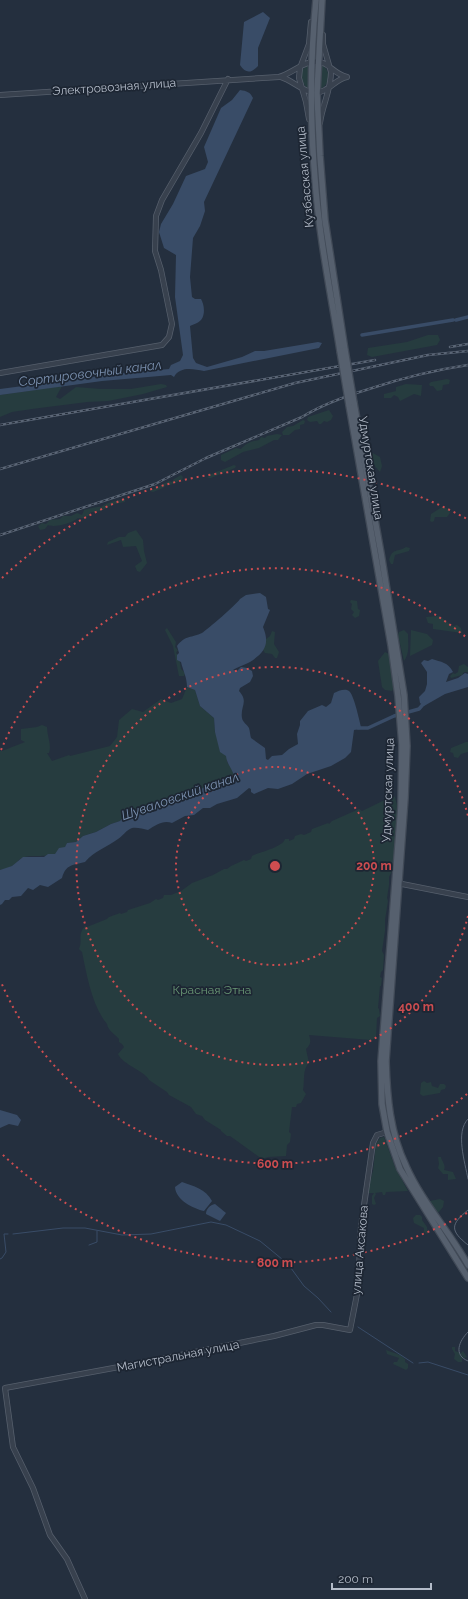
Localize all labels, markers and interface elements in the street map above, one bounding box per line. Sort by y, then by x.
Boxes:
street label: Электровозная улица [51,76,177,98]
street label: Кузбасская улица [294,126,316,228]
water label: Сортировочный канал [18,357,162,389]
street label: Удмуртская улица [356,415,386,521]
street label: Удмуртская улица [379,737,397,843]
water label: Шуваловский канал [119,769,241,823]
centre of rings [268,859,282,873]
text: 200 m [356,859,392,873]
park label: Красная Этна [173,983,251,997]
text: 400 m [398,1000,434,1014]
text: 600 m [257,1157,293,1171]
street label: улица Аксакова [349,1205,371,1295]
text: 800 m [257,1256,293,1270]
street label: Магистральная улица [116,1337,240,1375]
scale bar [332,1565,431,1591]
text: 200 m [338,1572,373,1586]

